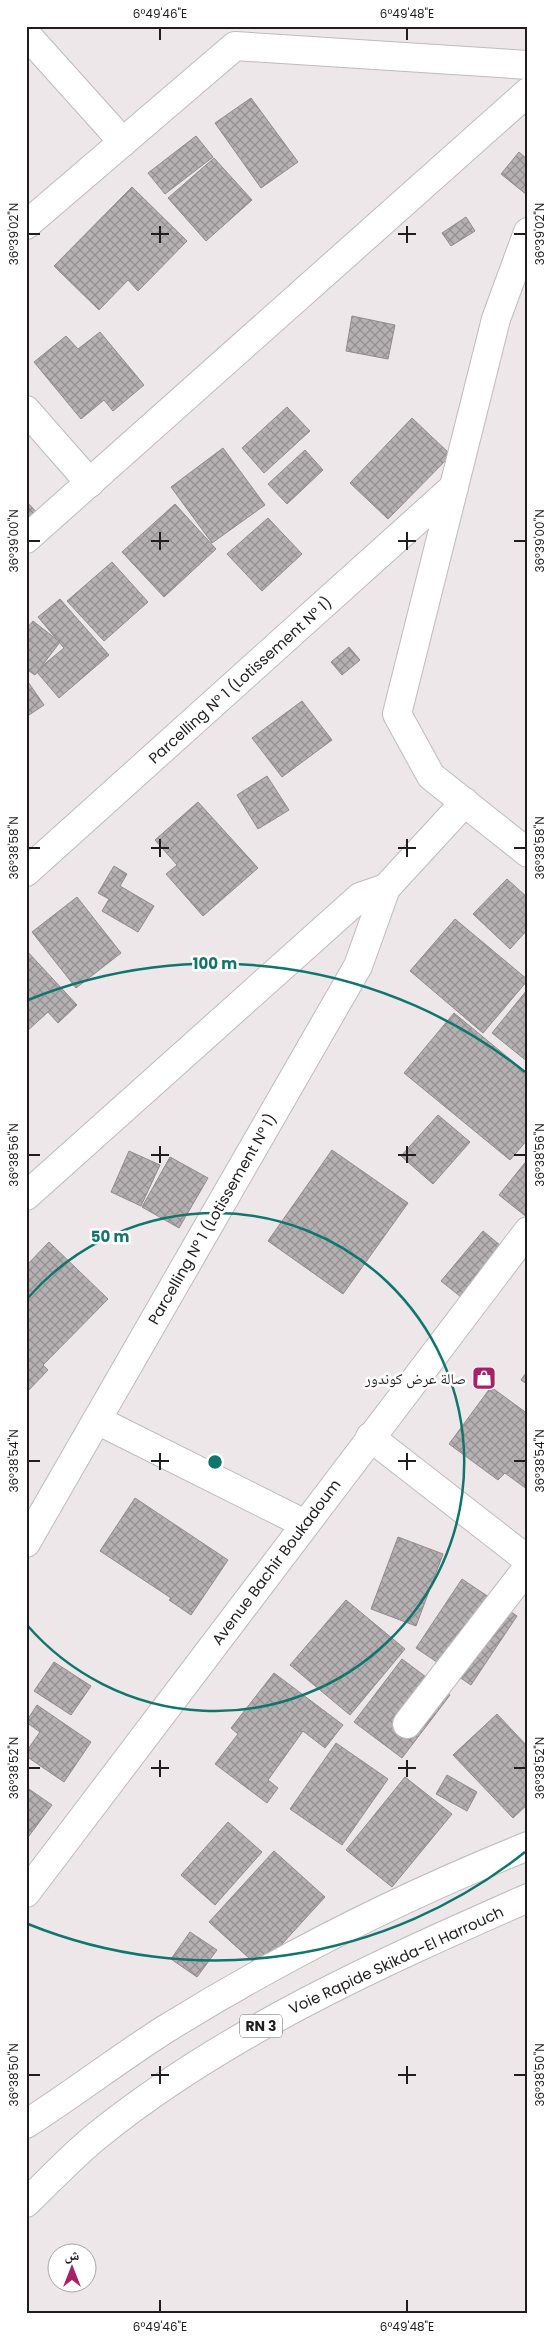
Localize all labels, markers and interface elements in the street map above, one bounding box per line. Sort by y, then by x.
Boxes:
text: 6°49'46"E [133,5,187,22]
text: 6°49'48"E [380,5,434,22]
text: 36°39'02"N [5,203,22,265]
text: 36°39'02"N [531,203,548,265]
text: 36°39'00"N [5,509,22,573]
text: 36°39'00"N [531,509,548,573]
street label: Parcelling N° 1 (Lotissement N° 1) [144,592,336,768]
text: 36°38'58"N [5,816,22,880]
text: 36°38'58"N [531,816,548,880]
text: 100 m [193,953,237,974]
street label: Parcelling N° 1 (Lotissement N° 1) [143,1110,281,1328]
text: 36°38'56"N [5,1123,22,1187]
text: 36°38'56"N [531,1123,548,1187]
text: 50 m [91,1226,129,1247]
shop icon: صالة عرض كوندور [471,1365,497,1391]
place label: صالة عرض كوندور [364,1368,466,1389]
text: 36°38'54"N [5,1429,22,1493]
text: 36°38'54"N [531,1429,548,1493]
centre of rings [206,1453,224,1471]
street label: Avenue Bachir Boukadoum [207,1475,345,1649]
text: 36°38'52"N [5,1737,22,1799]
text: 36°38'52"N [531,1737,548,1799]
street label: Voie Rapide Skikda-El Harrouch [285,1901,507,2019]
road number: RN 3 [240,2014,282,2038]
text: 36°38'50"N [5,2043,22,2107]
text: 36°38'50"N [531,2043,548,2107]
north arrow [48,2242,98,2292]
text: ش [65,2245,80,2265]
text: 6°49'46"E [133,2318,187,2335]
text: 6°49'48"E [380,2318,434,2335]

